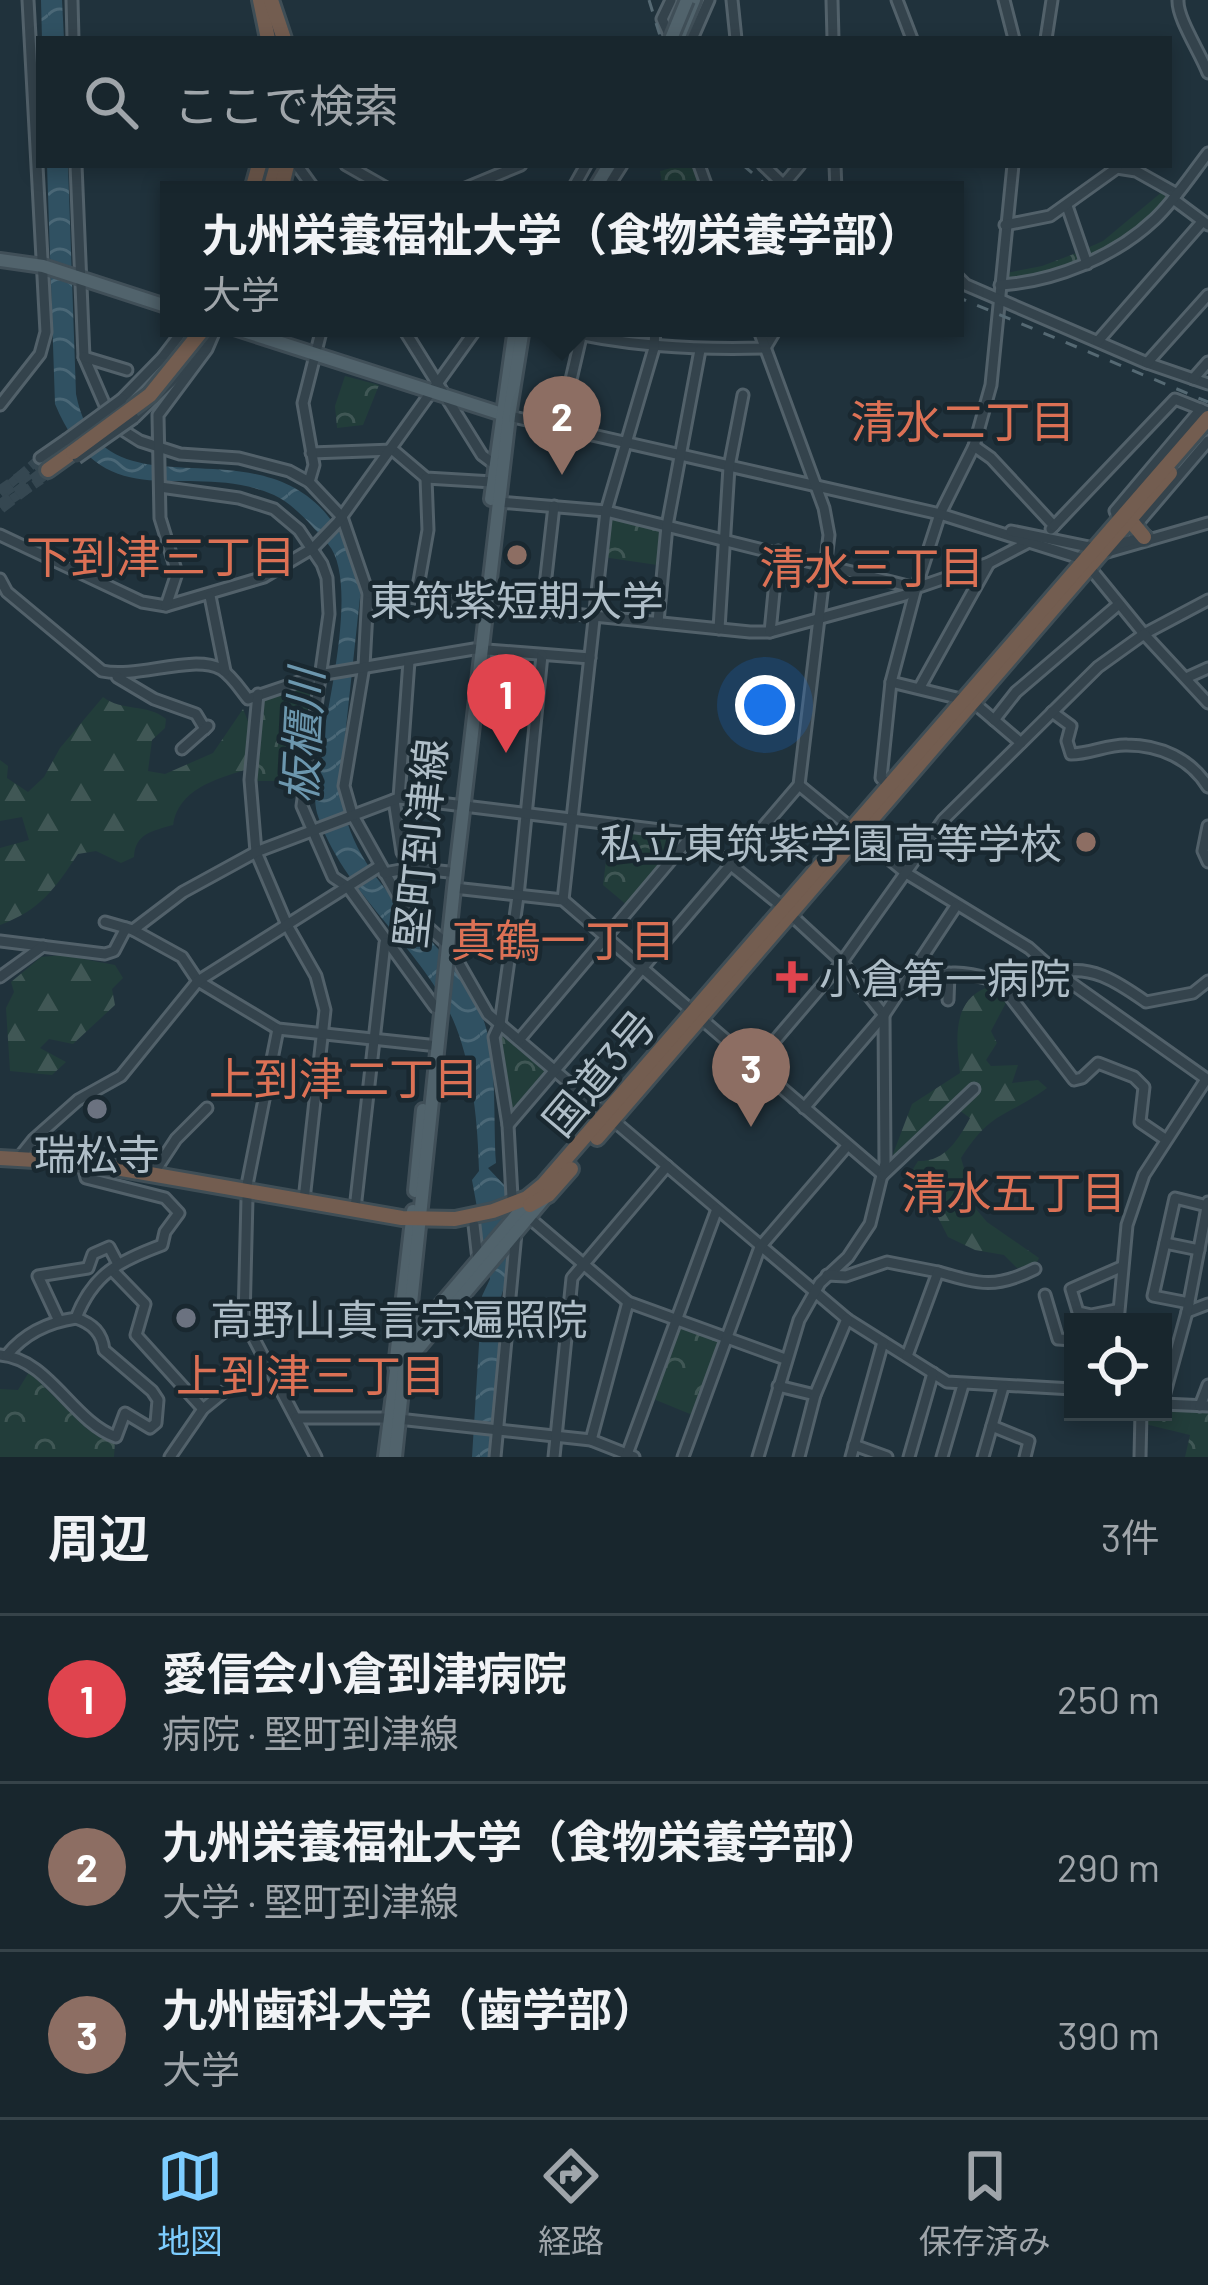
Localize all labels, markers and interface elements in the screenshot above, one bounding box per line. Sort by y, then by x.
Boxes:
search box [36,36,1172,168]
icon: search [78,69,144,135]
text: ここで検索 [174,77,399,131]
popup [160,181,964,337]
text: 九州栄養福祉大学（食物栄養学部） [202,206,922,260]
text: 大学 [202,270,280,317]
pin: 2 [523,376,601,475]
district label: 清水二丁目 [850,393,1076,447]
district label: 下到津三丁目 [26,528,296,582]
district label: 清水三丁目 [759,539,985,593]
marker: 東筑紫短期大学 [504,542,530,568]
place label: 東筑紫短期大学 [370,574,664,624]
pin: 1 [467,654,545,753]
water label: 板櫃川 [271,663,332,805]
your location [735,675,795,735]
street label: 堅町到津線 [383,736,455,950]
place label: 私立東筑紫学園高等学校 [600,817,1062,867]
marker: 私立東筑紫学園高等学校 [1073,829,1099,855]
district label: 真鶴一丁目 [450,912,676,966]
place label: 小倉第一病院 [819,952,1071,1002]
marker: 小倉第一病院 [776,961,808,993]
street label: 国道3号 [531,999,665,1145]
pin: 3 [712,1028,790,1127]
district label: 上到津二丁目 [209,1050,479,1104]
marker: 瑞松寺 [84,1096,110,1122]
place label: 瑞松寺 [34,1128,160,1178]
district label: 清水五丁目 [901,1164,1127,1218]
place label: 高野山真言宗遍照院 [210,1293,588,1343]
marker: 高野山真言宗遍照院 [173,1305,199,1331]
map controls [1064,1313,1172,1421]
button: locate [1064,1313,1172,1421]
district label: 上到津三丁目 [176,1347,446,1401]
text: 周辺 [48,1506,150,1567]
text: 3件 [1101,1513,1160,1560]
text: 愛信会小倉到津病院 [162,1645,567,1699]
text: 1 [80,1675,94,1722]
text: 250 m [1057,1675,1160,1722]
text: 病院 · 堅町到津線 [162,1709,459,1756]
text: 九州栄養福祉大学（食物栄養学部） [162,1813,882,1867]
text: 2 [76,1843,98,1890]
text: 290 m [1057,1843,1160,1890]
text: 大学 · 堅町到津線 [162,1877,459,1924]
text: 九州歯科大学（歯学部） [162,1981,657,2035]
text: 3 [76,2011,98,2058]
text: 390 m [1058,2011,1160,2058]
text: 大学 [162,2045,240,2092]
tab: 地図 [157,2143,223,2263]
tab: 経路 [538,2143,604,2263]
tab: 保存済み [919,2143,1051,2263]

